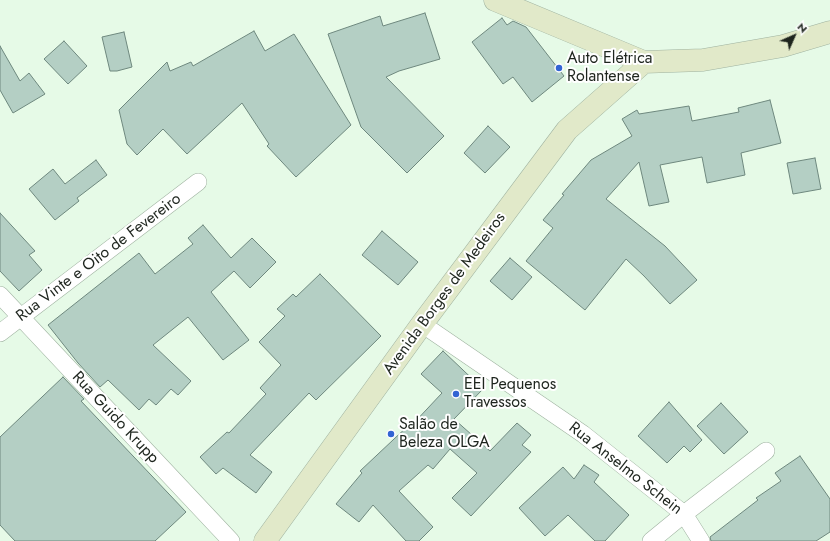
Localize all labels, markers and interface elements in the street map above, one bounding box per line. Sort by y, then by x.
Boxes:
north arrow [774,16,814,56]
text: N [794,19,811,36]
place label: Auto Elétrica Rolantense [567,49,653,87]
marker: Auto Elétrica Rolantense [554,63,564,73]
street label: Rua Vinte e Oito de Fevereiro [13,190,185,326]
street label: Avenida Borges de Medeiros [380,209,510,379]
street label: Rua Guido Krupp [68,368,162,468]
place label: EEI Pequenos Travessos [464,375,556,413]
marker: EEI Pequenos Travessos [451,389,461,399]
place label: Salão de Beleza OLGA [399,415,490,453]
street label: Rua Anselmo Schein [564,419,686,519]
marker: Salão de Beleza OLGA [386,429,396,439]

